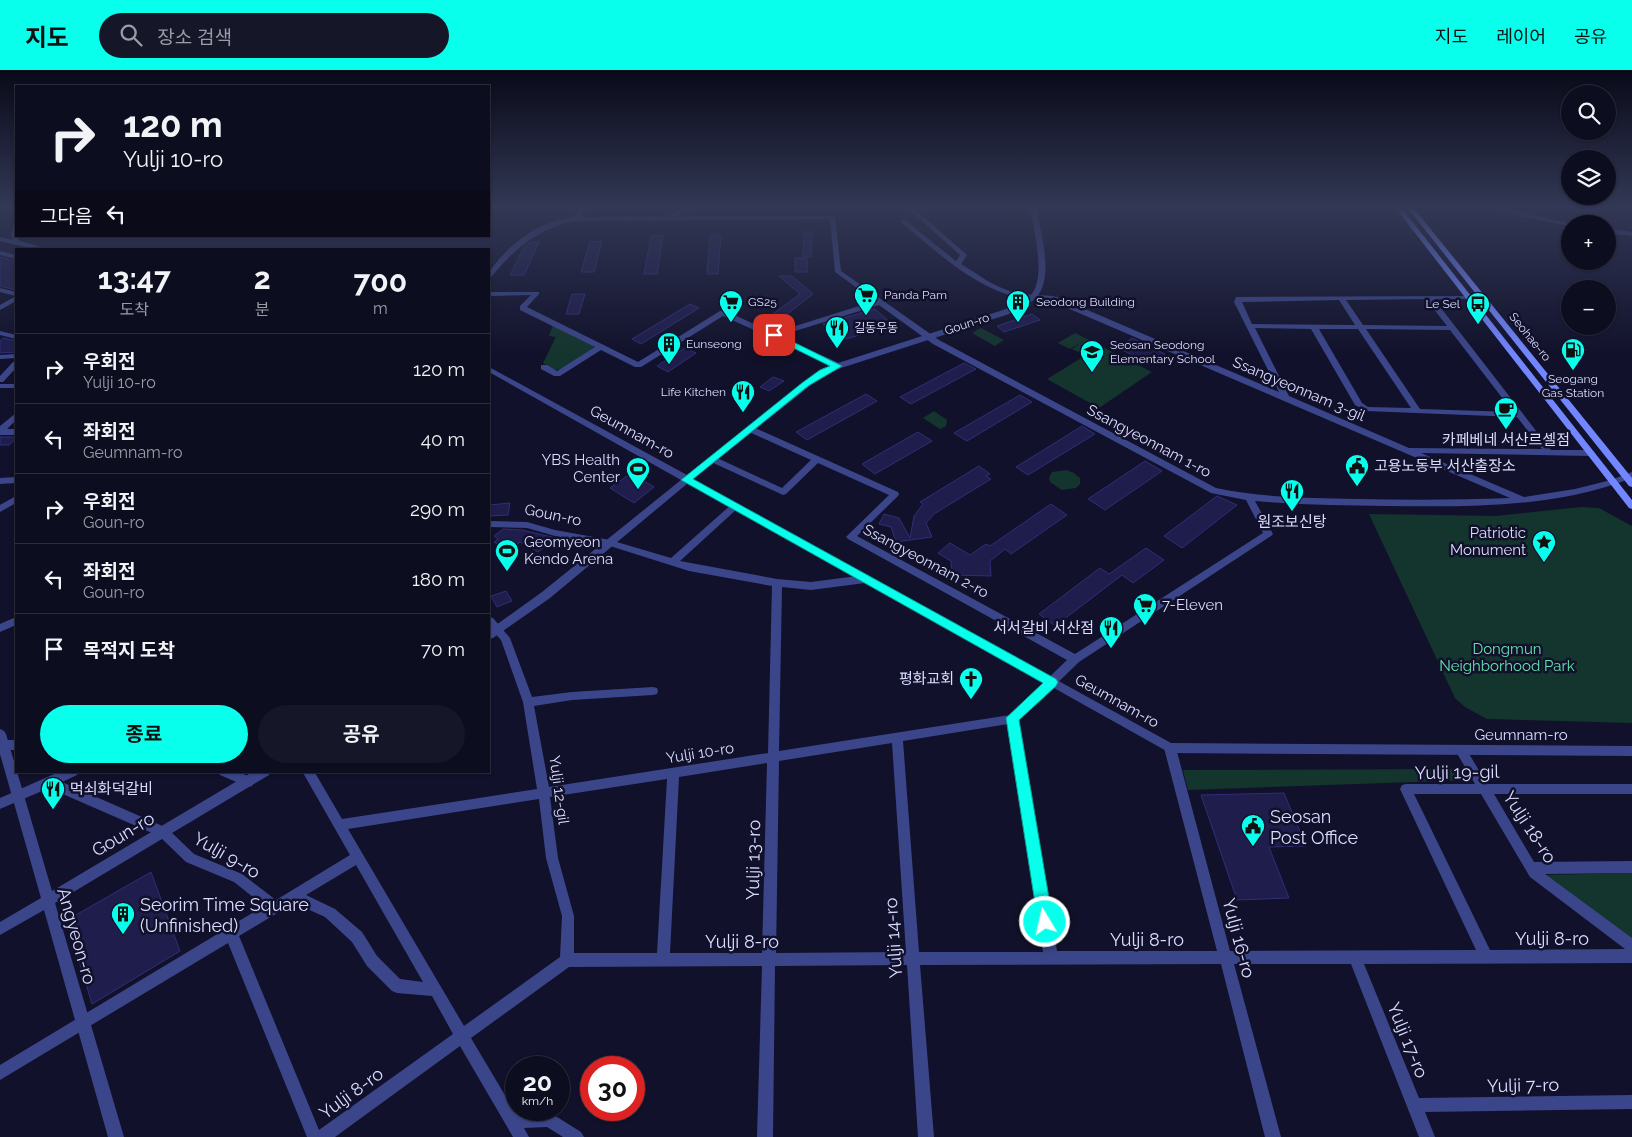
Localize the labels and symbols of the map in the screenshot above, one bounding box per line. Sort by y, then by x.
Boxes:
supermarket icon: Panda Pam [853,282,879,316]
place label: Panda Pam [884,288,947,302]
supermarket icon: GS25 [718,289,744,323]
building icon: Seodong Building [1005,289,1031,323]
bus stop icon: Le Sel [1465,291,1491,325]
place label: GS25 [748,295,777,309]
place label: Seodong Building [1036,295,1135,309]
place label: Le Sel [1425,297,1461,311]
street label: Goun-ro [943,310,991,338]
street label: Seohae-ro [1506,310,1554,364]
pin [753,314,795,356]
restaurant icon: 길동우동 [824,315,850,349]
place label: 길동우동 [854,321,898,335]
building icon: Eunseong [656,331,682,365]
place label: Eunseong [686,337,742,351]
fuel station icon: Seogang Gas Station [1560,337,1586,371]
place label: Seosan Seodong Elementary School [1110,338,1216,366]
school or university icon: Seosan Seodong Elementary School [1079,339,1105,373]
street label: Ssangyeonnam 3-gil [1230,353,1369,425]
place label: Seogang Gas Station [1542,372,1604,400]
restaurant icon: Life Kitchen [730,379,756,413]
place label: Life Kitchen [661,385,726,399]
cafe icon: 카페베네 서산르셀점 [1493,396,1519,430]
street label: Ssangyeonnam 1-ro [1084,401,1214,481]
street label: Geumnam-ro [587,402,677,463]
place label: 카페베네 서산르셀점 [1442,431,1570,449]
place label: YBS Health Center [542,451,621,486]
public building icon: 고용노동부 서산출장소 [1344,453,1370,487]
sports icon: YBS Health Center [625,456,651,490]
place label: 고용노동부 서산출장소 [1374,457,1516,475]
restaurant icon: 원조보신탕 [1279,478,1305,512]
street label: Goun-ro [523,500,583,530]
place label: 원조보신탕 [1257,513,1327,531]
street label: Ssangyeonnam 2-ro [860,520,992,602]
place label: Patriotic Monument [1450,524,1526,559]
place icon: Patriotic Monument [1531,529,1557,563]
place label: Geomyeon Kendo Arena [524,533,613,568]
sports icon: Geomyeon Kendo Arena [494,538,520,572]
supermarket icon: 7-Eleven [1132,592,1158,626]
place label: 7-Eleven [1162,596,1223,614]
restaurant icon: 서서갈비 서산점 [1098,615,1124,649]
place label: 서서갈비 서산점 [994,619,1094,637]
park label: Dongmun Neighborhood Park [1439,640,1575,675]
church icon: 평화교회 [958,666,984,700]
place label: 평화교회 [899,670,954,688]
street label: Geumnam-ro [1072,671,1162,732]
street label: Geumnam-ro [1474,726,1568,744]
street label: Yulji 10-ro [665,739,735,767]
street label: Yulji 12-gil [545,754,573,827]
street label: Yulji 19-gil [1415,761,1500,783]
restaurant icon: 먹쇠화덕갈비 [40,776,66,810]
place label: 먹쇠화덕갈비 [70,780,153,798]
street label: Yulji 18-ro [1499,787,1561,867]
place label: Seosan Post Office [1270,806,1359,848]
street label: Goun-ro [88,807,158,861]
public building icon: Seosan Post Office [1240,813,1266,847]
street label: Yulji 13-ro [742,819,764,900]
street label: Yulji 9-ro [190,827,264,883]
street label: Angyeon-ro [53,885,101,987]
place label: Seorim Time Square (Unfinished) [140,894,309,936]
position arrow [1018,895,1070,947]
street label: Yulji 16-ro [1218,896,1260,980]
street label: Yulji 14-ro [880,897,906,979]
building icon: Seorim Time Square (Unfinished) [110,901,136,935]
street label: Yulji 8-ro [1515,928,1589,949]
street label: Yulji 8-ro [1110,929,1184,950]
street label: Yulji 8-ro [705,931,779,952]
street label: Yulji 17-ro [1383,999,1433,1081]
speed limit sign: 30 [580,1056,645,1121]
street label: Yulji 8-ro [315,1063,387,1123]
street label: Yulji 7-ro [1487,1074,1560,1096]

